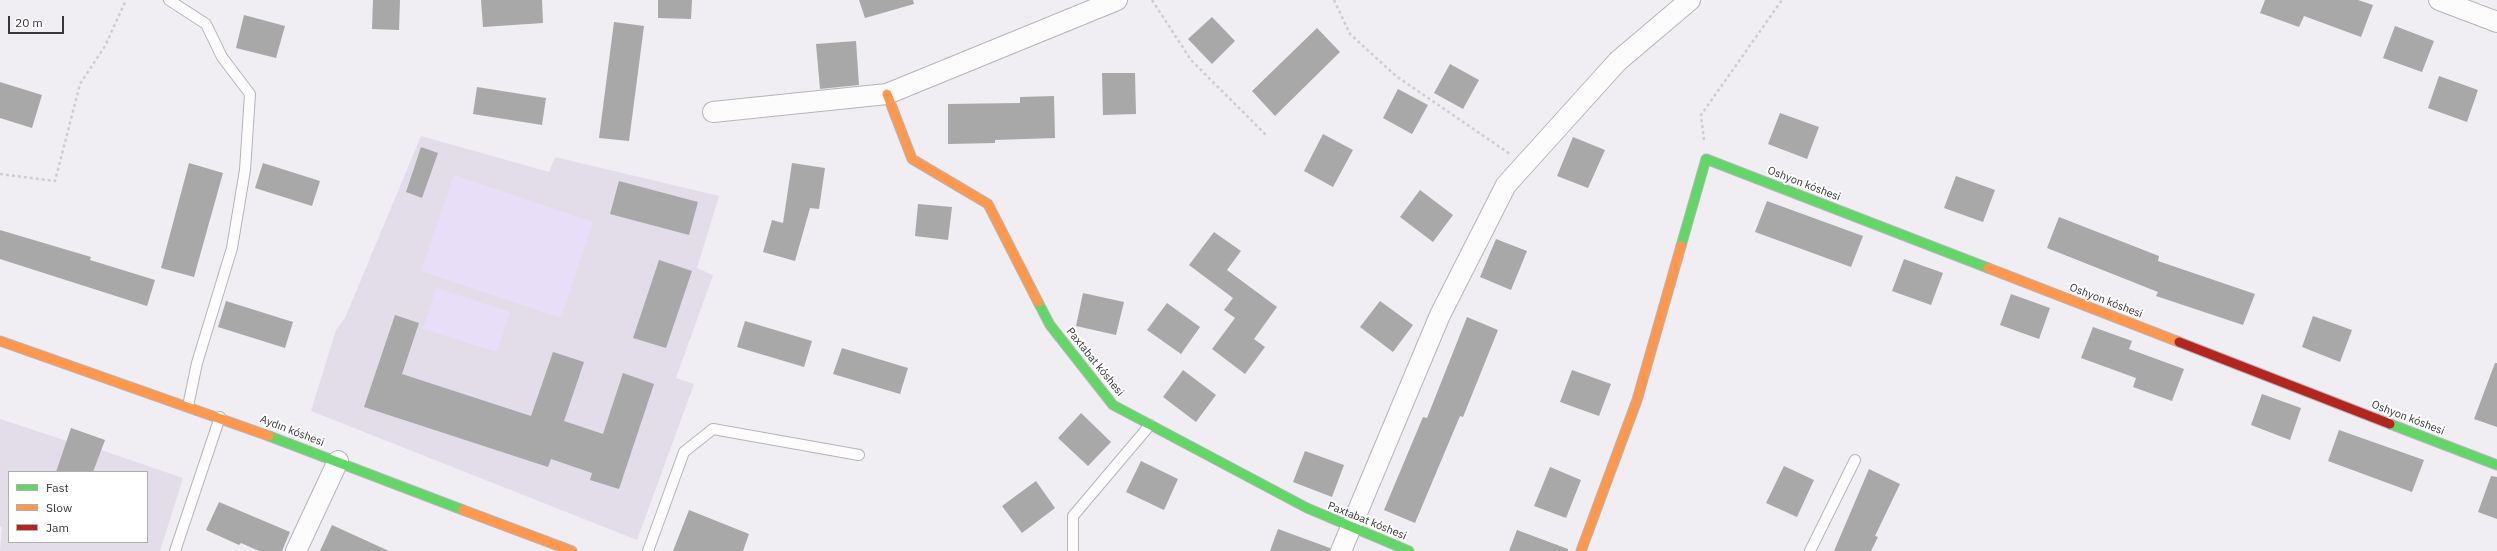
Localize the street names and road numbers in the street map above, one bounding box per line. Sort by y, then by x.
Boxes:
street label: Oshyon kóshesi [1766,164,1842,204]
street label: Oshyon kóshesi [2068,281,2144,321]
street label: Paxtabat kóshesi [1063,325,1127,399]
street label: Oshyon kóshesi [2370,398,2446,438]
street label: Aydın kóshesi [258,413,326,449]
street label: Paxtabat kóshesi [1326,499,1408,543]

